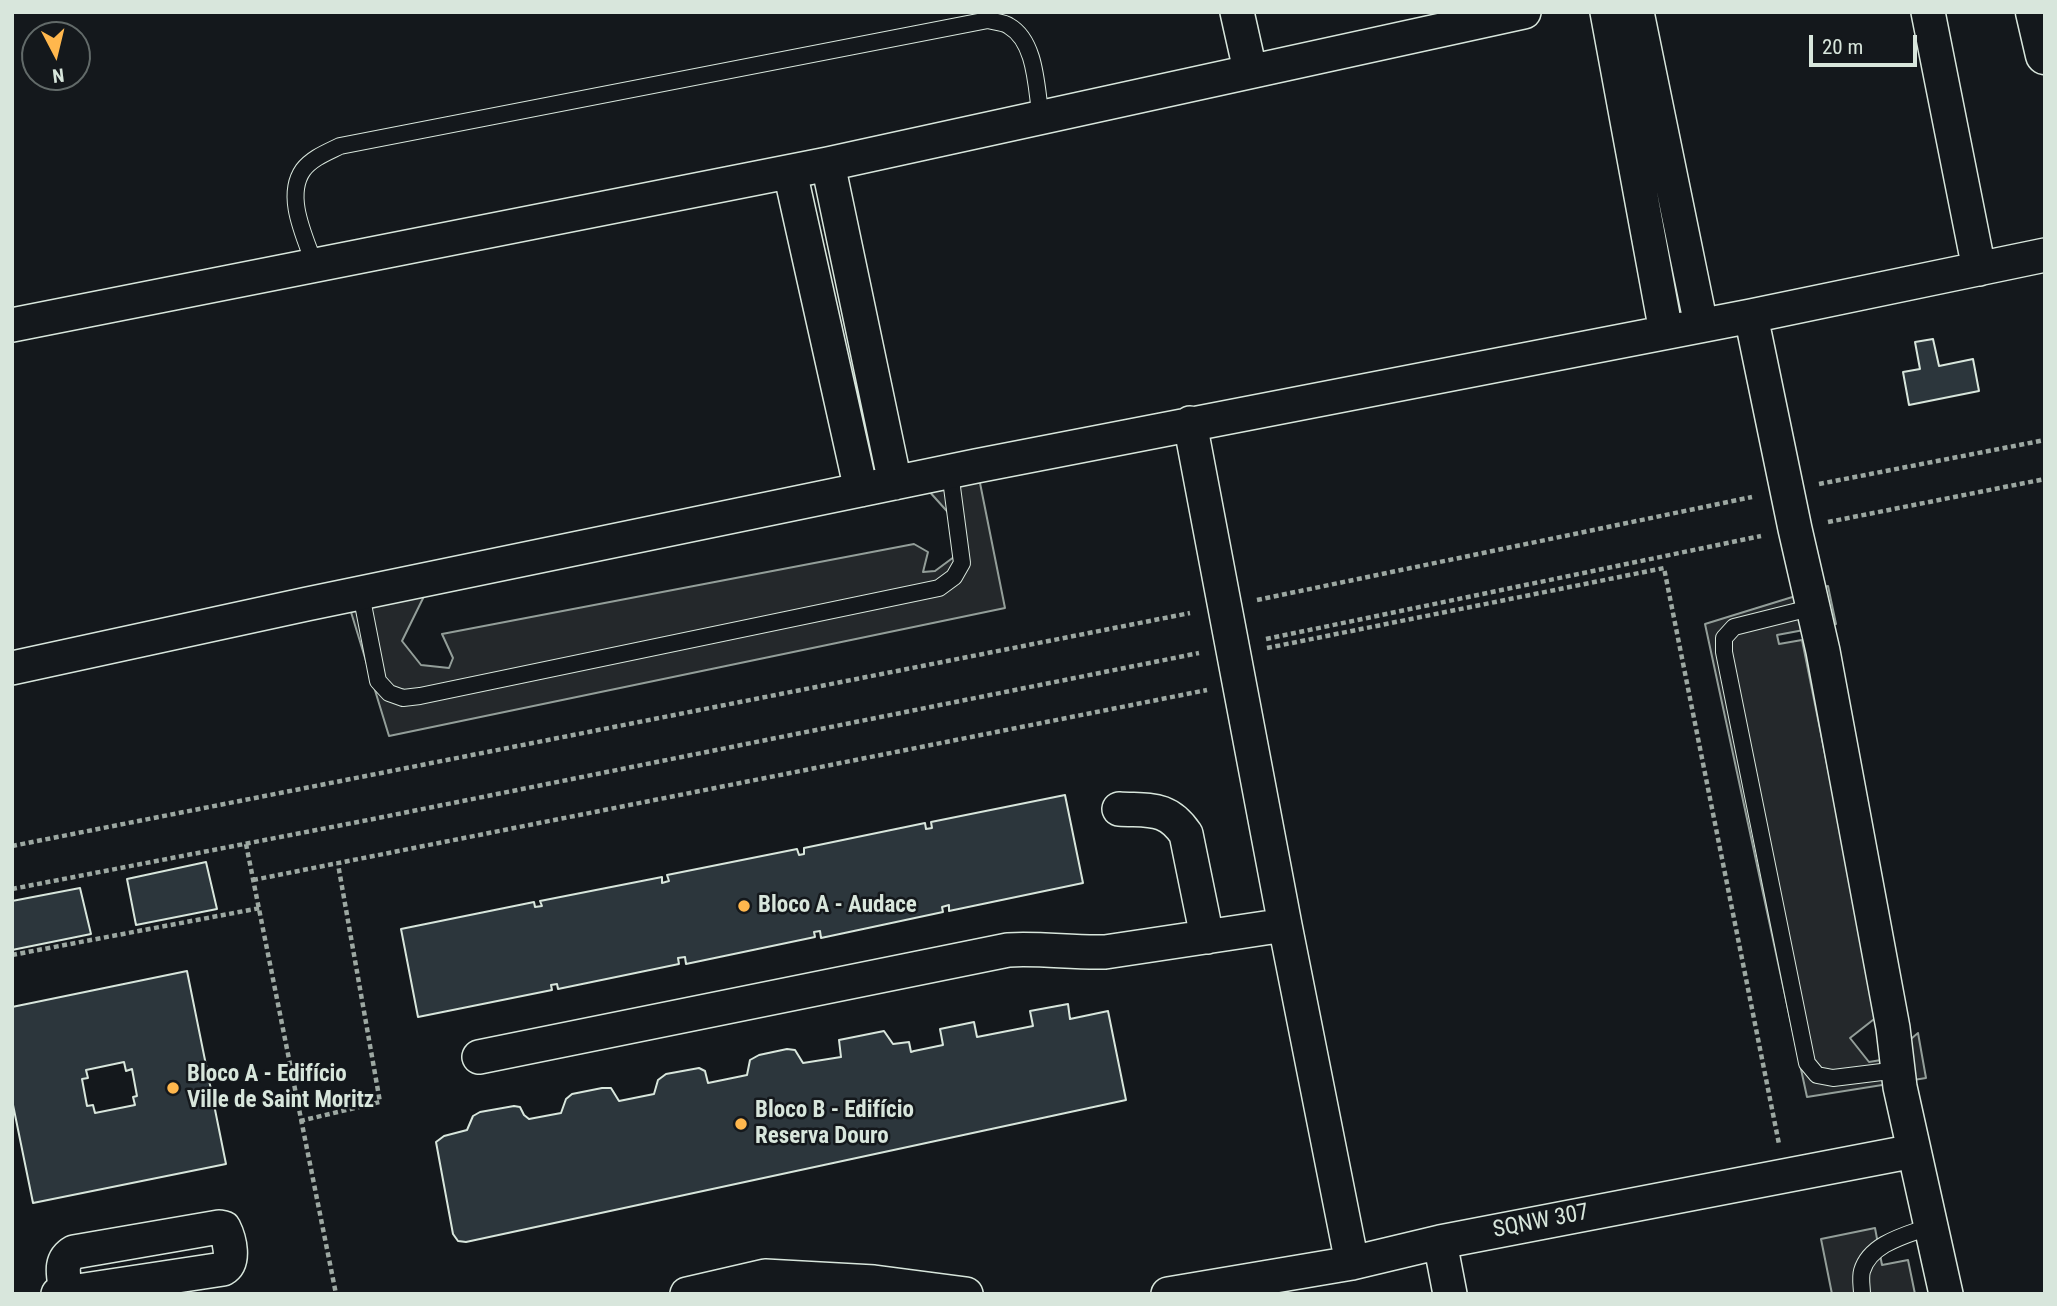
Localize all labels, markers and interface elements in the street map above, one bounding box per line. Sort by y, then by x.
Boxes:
north arrow [21,21,91,91]
scale bar [1812,21,1920,65]
text: 20 m [1822,35,1863,59]
text: N [51,63,66,87]
place label: Bloco A - Audace [758,892,917,920]
marker: Bloco A - Audace [736,898,752,914]
place label: Bloco A - Edifício Ville de Saint Moritz [187,1061,374,1115]
marker: Bloco A - Edifício Ville de Saint Moritz [165,1080,181,1096]
place label: Bloco B - Edifício Reserva Douro [755,1097,914,1151]
marker: Bloco B - Edifício Reserva Douro [733,1116,749,1132]
street label: SQNW 307 [1491,1199,1591,1245]

